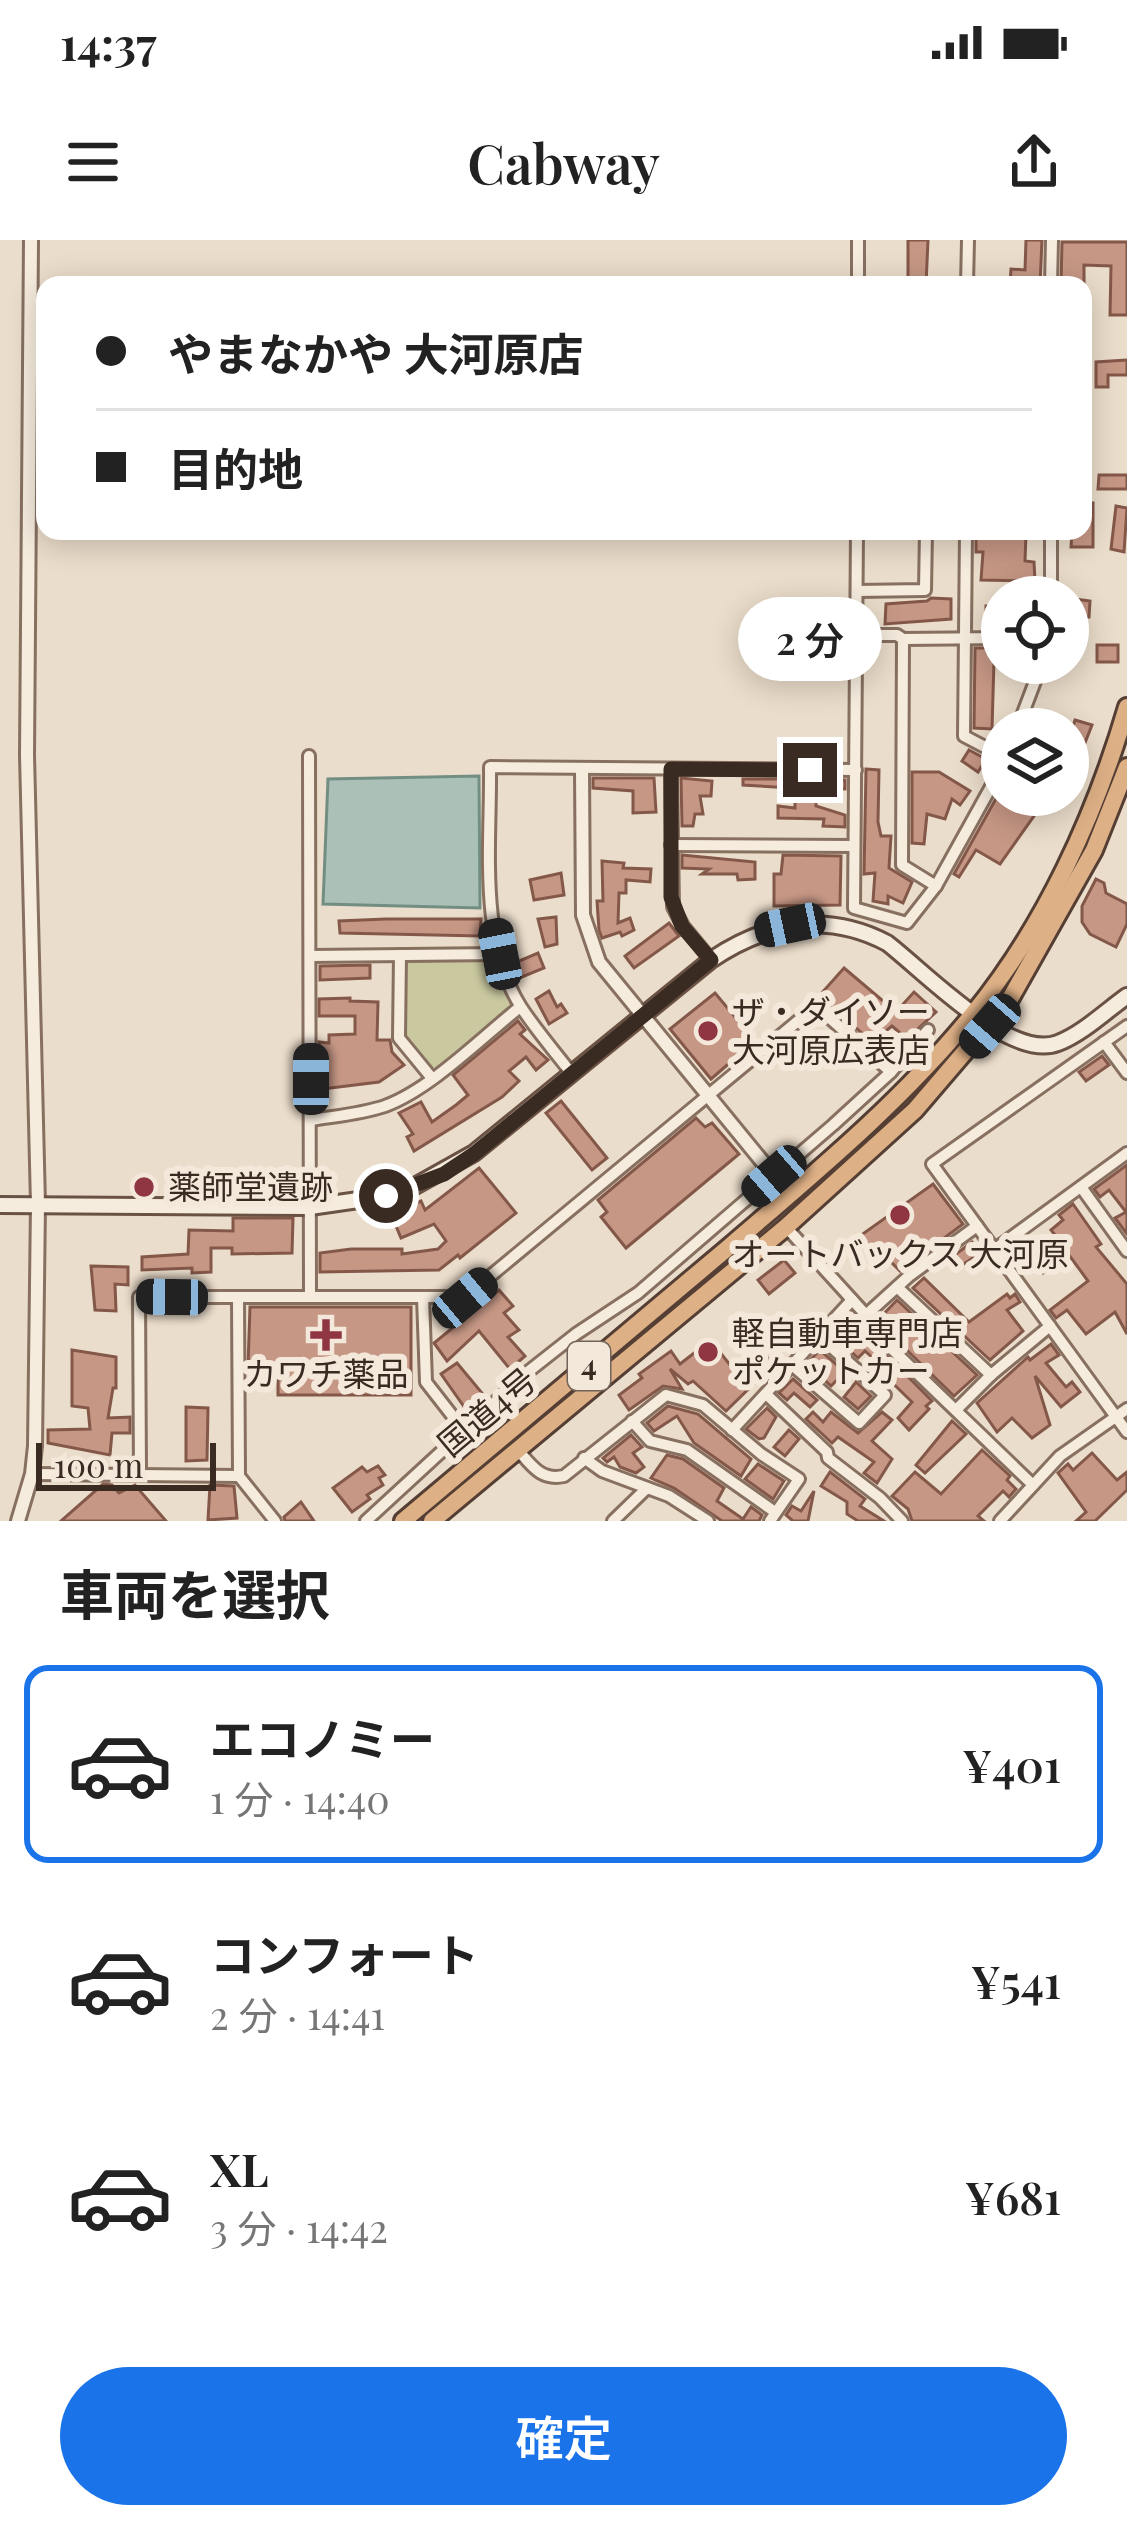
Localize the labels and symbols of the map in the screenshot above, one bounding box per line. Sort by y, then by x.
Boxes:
callout: 2 分 [738,596,882,680]
route end [783,743,837,797]
car [751,900,829,950]
car [475,915,525,993]
car [953,987,1027,1065]
place label: ザ・ダイソー 大河原広表店 [732,988,930,1070]
marker: ザ・ダイソー 大河原広表店 [695,1018,721,1044]
car [293,1043,329,1115]
car [735,1139,813,1213]
place label: 薬師堂遺跡 [168,1163,333,1207]
route start [359,1169,413,1223]
marker: 薬師堂遺跡 [131,1174,157,1200]
marker: オートバックス 大河原 [887,1202,913,1228]
place label: オートバックス 大河原 [731,1230,1069,1274]
car [426,1261,504,1335]
car [136,1278,208,1316]
place label: 軽自動車専門店 ポケットカー [732,1309,963,1391]
marker: カワチ薬品 [313,1322,339,1348]
marker: 軽自動車専門店 ポケットカー [695,1339,721,1365]
road number: 4 [568,1342,610,1390]
place label: カワチ薬品 [244,1350,409,1394]
street label: 国道4号 [427,1357,544,1464]
scale bar [36,1437,216,1490]

